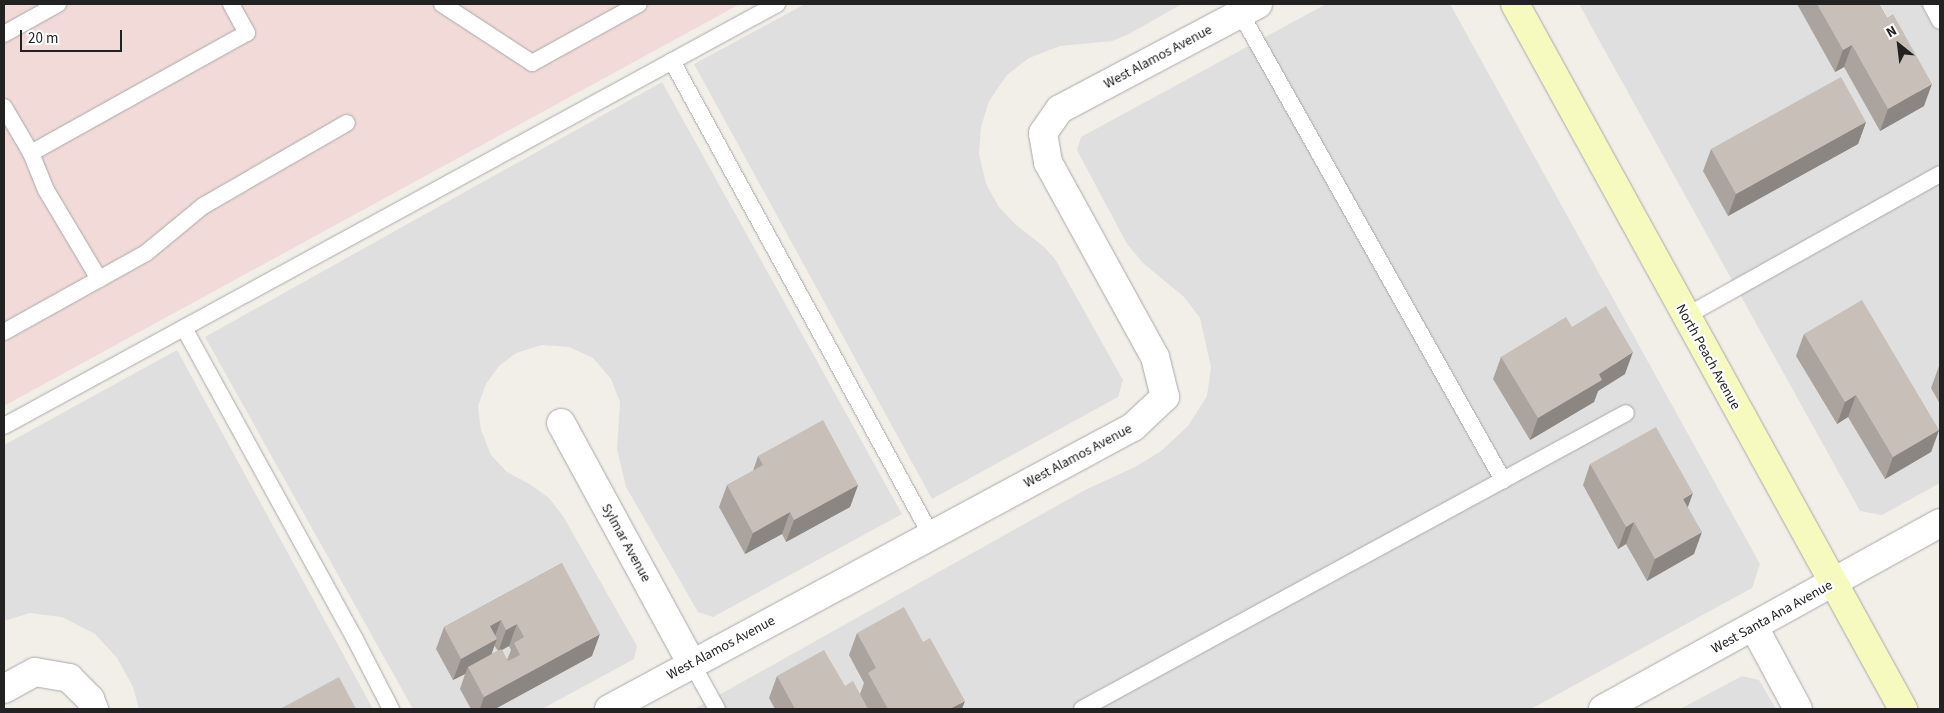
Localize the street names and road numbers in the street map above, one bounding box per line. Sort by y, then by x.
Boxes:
street label: West Alamos Avenue [1101,21,1215,93]
street label: North Peach Avenue [1672,301,1744,413]
street label: West Alamos Avenue [1021,420,1135,492]
street label: Sylmar Avenue [598,501,654,585]
street label: West Santa Ana Avenue [1709,577,1835,657]
street label: West Alamos Avenue [664,612,778,684]

